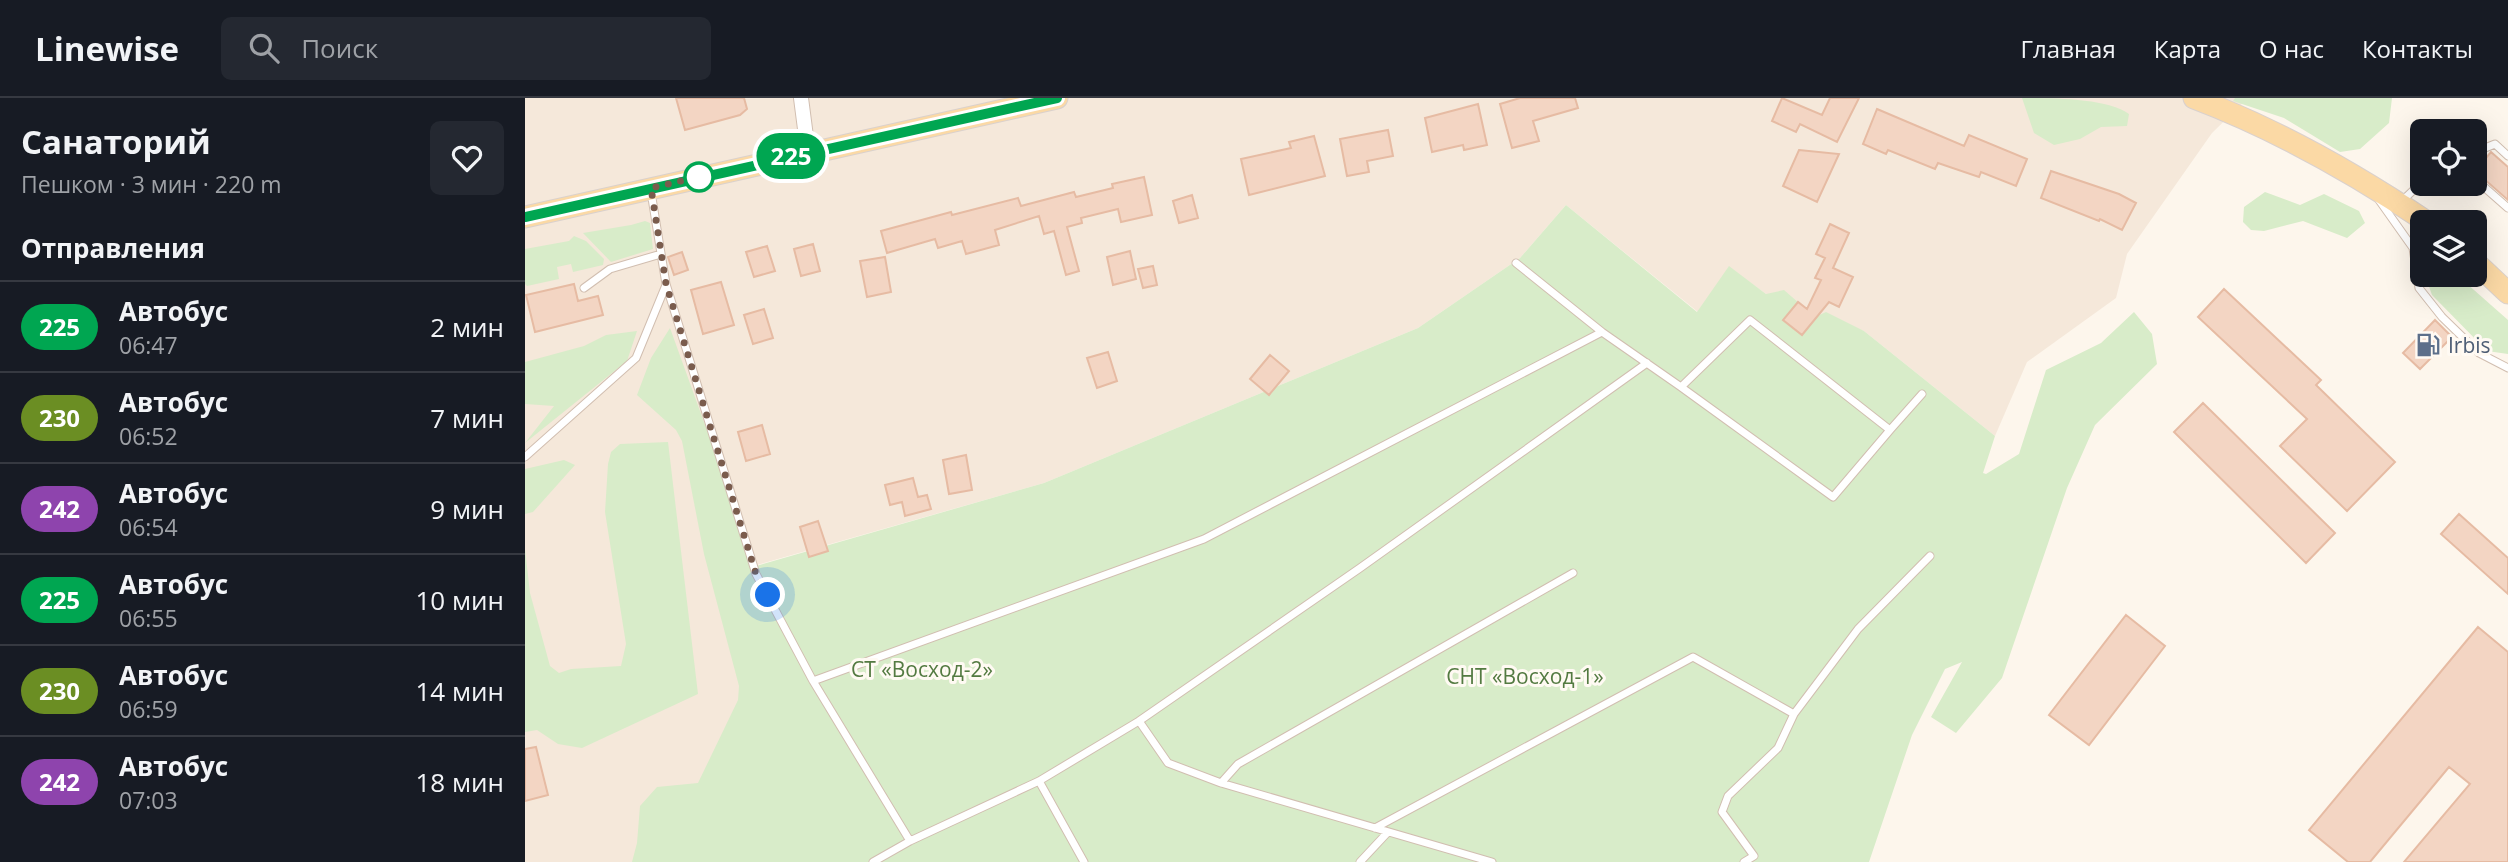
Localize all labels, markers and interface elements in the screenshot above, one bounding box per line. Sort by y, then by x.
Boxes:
search box [221,17,711,80]
text: Linewise [35,26,179,71]
icon: search [245,29,283,67]
text: Поиск [301,30,378,66]
text: Главная [2021,32,2116,65]
text: Карта [2154,32,2221,65]
text: О нас [2259,32,2324,65]
text: Контакты [2362,32,2473,65]
text: Санаторий [21,119,211,164]
map controls [2410,119,2487,287]
button: locate [2410,119,2487,196]
button: heart [430,121,504,195]
line badge: 225 [751,133,831,179]
text: 225 [770,139,812,172]
unlabelled marker [684,162,714,192]
text: Пешком · 3 мин · 220 m [21,168,282,200]
button: layers [2410,210,2487,287]
text: Отправления [21,230,205,266]
text: Автобус [119,293,228,329]
text: 2 мин [430,309,504,345]
text: 225 [39,310,80,343]
text: 06:47 [119,329,178,361]
fuel station icon: Irbis [2414,331,2442,359]
place label: Irbis [2448,331,2491,359]
text: Автобус [119,384,228,420]
text: 7 мин [430,400,504,436]
text: 230 [39,401,80,434]
text: 06:52 [119,420,178,452]
text: Автобус [119,475,228,511]
text: 9 мин [430,491,504,527]
text: 242 [39,492,80,525]
text: 06:54 [119,511,178,543]
text: Автобус [119,566,228,602]
your location [750,577,785,612]
text: 10 мин [415,582,504,618]
text: 225 [39,583,80,616]
text: 06:55 [119,602,178,634]
park label: СТ «Восход-2» [851,655,993,683]
text: Автобус [119,657,228,693]
park label: СНТ «Восход-1» [1446,662,1604,690]
text: 14 мин [415,673,504,709]
text: 230 [39,674,80,707]
text: 06:59 [119,693,178,725]
text: Автобус [119,748,228,784]
text: 18 мин [415,764,504,800]
text: 242 [39,765,80,798]
text: 07:03 [119,784,178,816]

